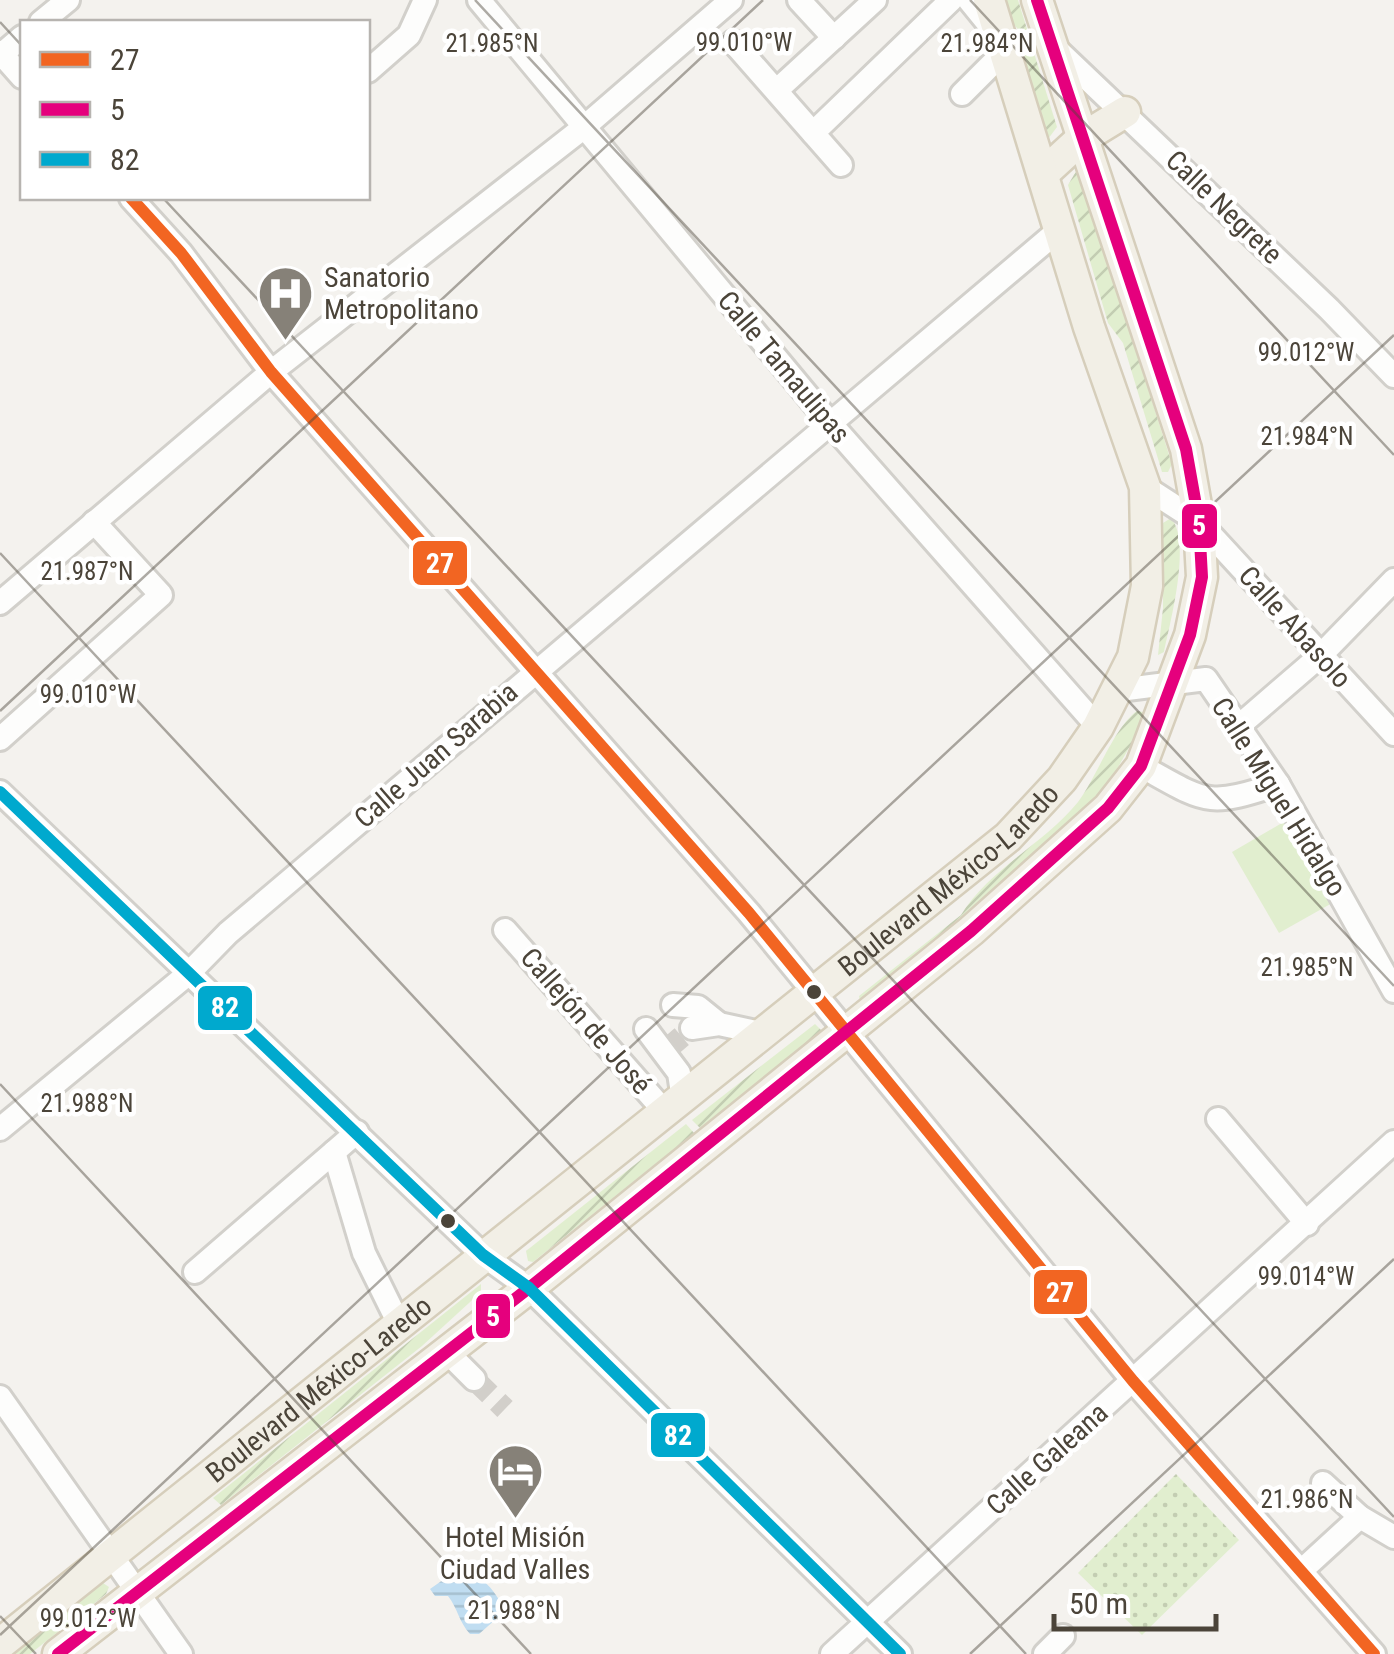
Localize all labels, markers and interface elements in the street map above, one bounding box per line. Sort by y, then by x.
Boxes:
legend [20,20,370,200]
text: 99.010°W [696,28,792,57]
text: 21.985°N [445,29,539,58]
text: 21.984°N [940,29,1034,58]
text: 27 [110,42,140,77]
text: 5 [110,92,125,127]
text: 82 [110,142,140,177]
street label: Calle Negrete [1159,143,1289,271]
place label: Sanatorio Metropolitano [324,261,479,326]
hospital icon: Sanatorio Metropolitano [255,263,315,342]
street label: Calle Tamaulipas [711,284,857,450]
text: 99.012°W [1258,338,1354,367]
text: 21.984°N [1260,422,1354,451]
line badge: 5 [1180,502,1219,550]
text: 5 [1192,509,1206,542]
line badge: 27 [411,539,469,587]
text: 27 [426,547,454,580]
text: 21.987°N [40,557,134,586]
street label: Calle Abasolo [1232,559,1358,695]
street label: Calle Juan Sarabia [348,675,524,835]
text: 99.010°W [40,680,136,709]
street label: Calle Miguel Hidalgo [1205,692,1353,902]
street label: Boulevard México-Laredo [832,777,1065,983]
street label: Callejón de José [514,941,658,1101]
text: 21.985°N [1260,953,1354,982]
unlabelled marker [804,982,824,1002]
line badge: 82 [196,984,254,1032]
text: 82 [211,991,239,1024]
text: 21.988°N [40,1089,134,1118]
unlabelled marker [438,1211,458,1231]
text: 99.014°W [1258,1262,1354,1291]
line badge: 27 [1032,1268,1089,1316]
text: 27 [1046,1276,1074,1309]
street label: Boulevard México-Laredo [199,1289,438,1489]
line badge: 5 [474,1292,512,1340]
text: 5 [486,1300,500,1333]
street label: Calle Galeana [980,1396,1114,1522]
line badge: 82 [649,1411,707,1459]
text: 82 [664,1419,692,1452]
hotel icon: Hotel Misión Ciudad Valles [485,1441,545,1520]
text: 21.986°N [1260,1485,1354,1514]
place label: Hotel Misión Ciudad Valles [440,1521,590,1586]
scale bar [1054,1569,1216,1631]
text: 50 m [1069,1586,1128,1621]
text: 21.988°N [467,1596,561,1625]
text: 99.012°W [40,1604,136,1633]

